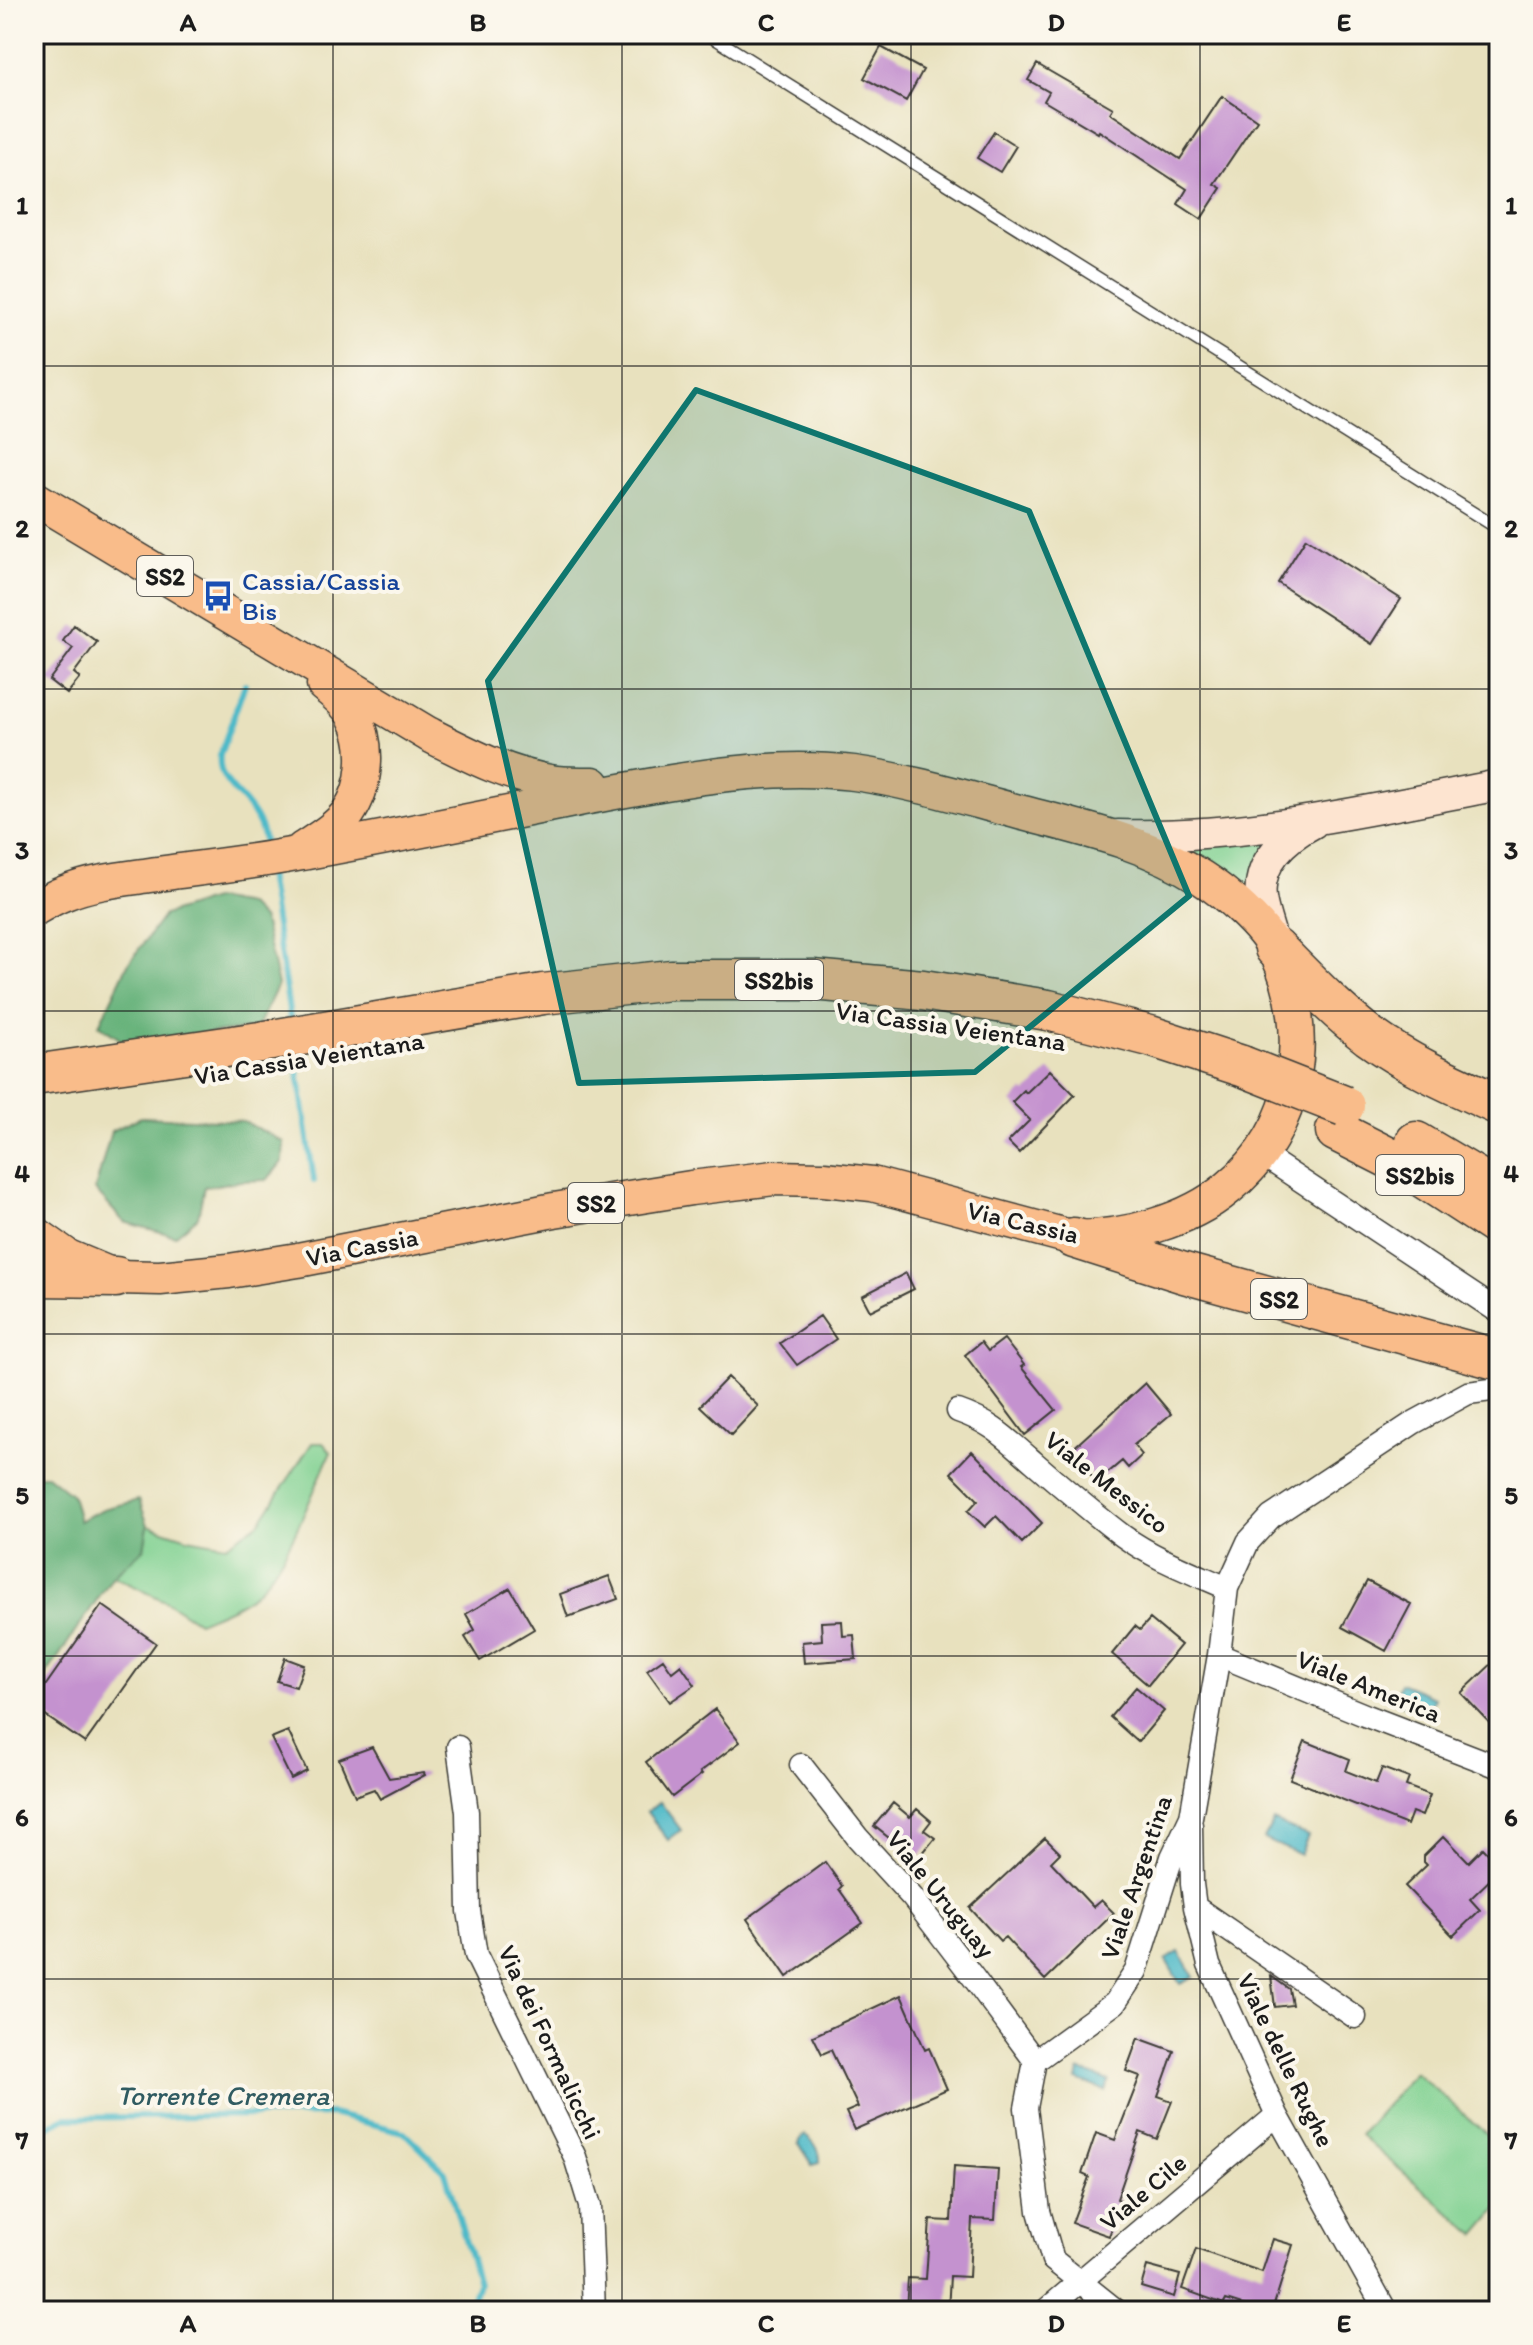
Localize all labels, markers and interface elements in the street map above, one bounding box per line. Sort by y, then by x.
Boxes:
text: A [179,6,197,38]
text: B [470,6,487,38]
text: C [758,6,775,38]
text: D [1047,6,1065,38]
text: E [1337,6,1351,38]
text: 1 [16,189,28,221]
text: 1 [1505,189,1517,221]
text: 2 [15,512,29,544]
text: 2 [1504,512,1518,544]
road number: SS2 [137,556,193,596]
place label: Cassia/Cassia Bis [242,565,401,627]
bus stop icon: Cassia/Cassia Bis [201,579,235,613]
text: 3 [15,834,29,866]
text: 3 [1504,834,1518,866]
road number: SS2bis [735,960,823,1000]
street label: Via Cassia Veientana [834,994,1069,1058]
street label: Via Cassia Veientana [192,1024,427,1092]
road number: SS2bis [1376,1155,1464,1195]
text: 4 [14,1157,30,1189]
text: 4 [1503,1157,1519,1189]
road number: SS2 [568,1183,624,1223]
street label: Via Cassia [964,1194,1082,1250]
street label: Via Cassia [303,1220,421,1274]
road number: SS2 [1251,1279,1307,1319]
street label: Viale Messico [1038,1423,1176,1541]
text: 5 [15,1479,29,1511]
text: 5 [1504,1479,1518,1511]
street label: Viale America [1292,1642,1446,1730]
street label: Viale Argentina [1093,1790,1179,1964]
text: 6 [15,1801,29,1833]
text: 6 [1504,1801,1518,1833]
street label: Viale Uruguay [880,1824,1002,1964]
street label: Via dei Formalicchi [491,1940,609,2144]
street label: Viale delle Rughe [1230,1968,1342,2152]
water label: Torrente Cremera [117,2078,330,2112]
text: 7 [15,2124,29,2156]
text: 7 [1504,2124,1518,2156]
street label: Viale Cile [1093,2146,1193,2238]
text: A [179,2307,197,2339]
text: B [470,2307,487,2339]
text: C [758,2307,775,2339]
text: D [1047,2307,1065,2339]
text: E [1337,2307,1351,2339]

